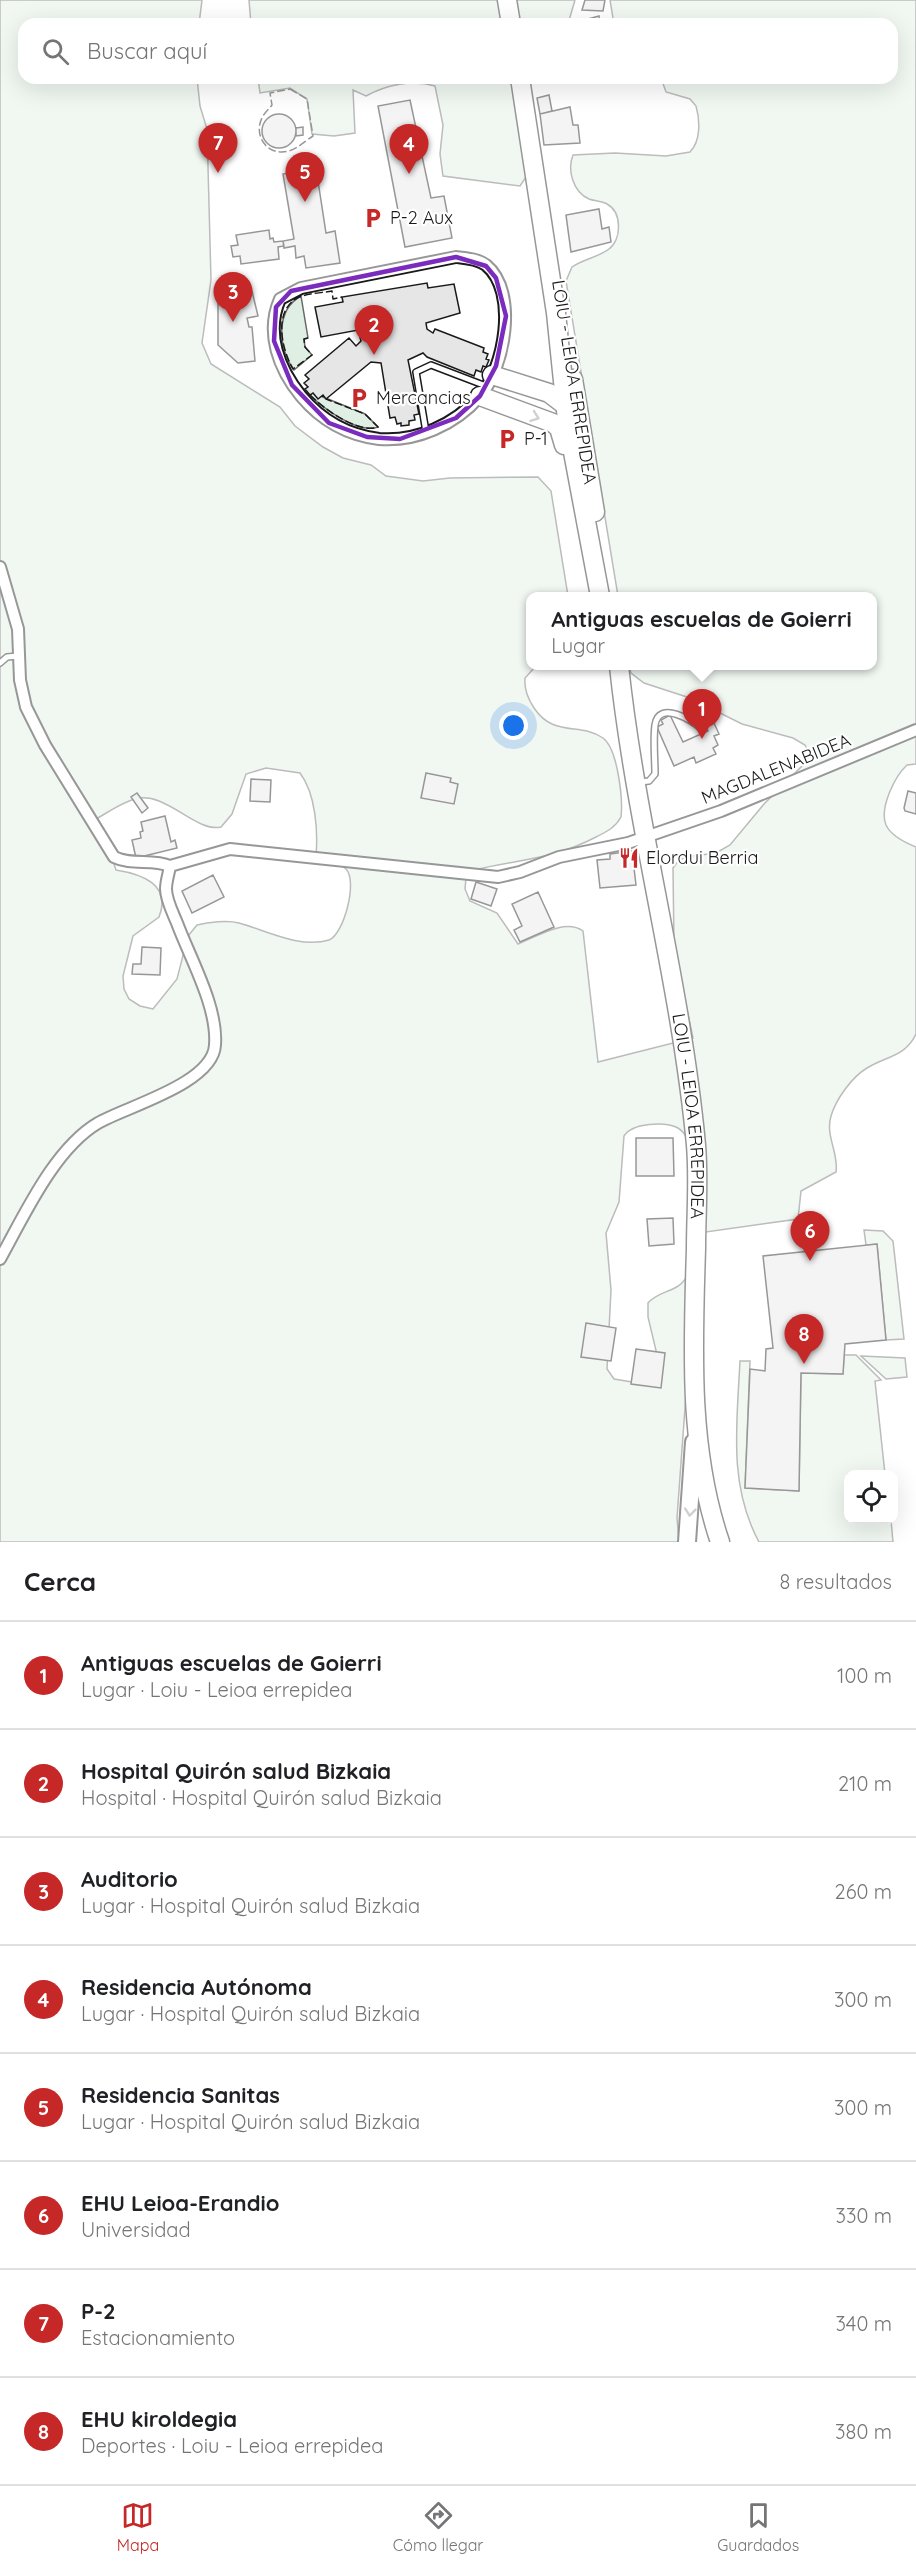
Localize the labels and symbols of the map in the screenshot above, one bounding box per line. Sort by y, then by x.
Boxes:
pin: 7 [198,124,238,173]
pin: 4 [390,124,428,174]
pin: 5 [286,152,324,202]
parking icon: P-2 Aux [361,206,385,230]
place label: P-2 Aux [390,206,453,229]
pin: 3 [214,272,252,322]
street label: LOIU - LEIOA ERREPIDEA [547,278,602,486]
pin: 2 [354,306,394,355]
parking icon: Mercancias [347,386,371,410]
place label: Mercancias [376,386,471,409]
one-way arrow [529,409,540,422]
parking icon: P-1 [495,427,519,451]
place label: P-1 [524,427,548,450]
pin: 1 [682,690,722,739]
your location [499,711,528,740]
street label: MAGDALENABIDEA [698,728,854,809]
restaurant icon: Elordui Berria [617,846,641,870]
place label: Elordui Berria [646,846,758,869]
street label: LOIU - LEIOA ERREPIDEA [667,1012,709,1220]
pin: 6 [790,1212,830,1261]
pin: 8 [784,1314,824,1364]
one-way arrow [684,1507,697,1516]

